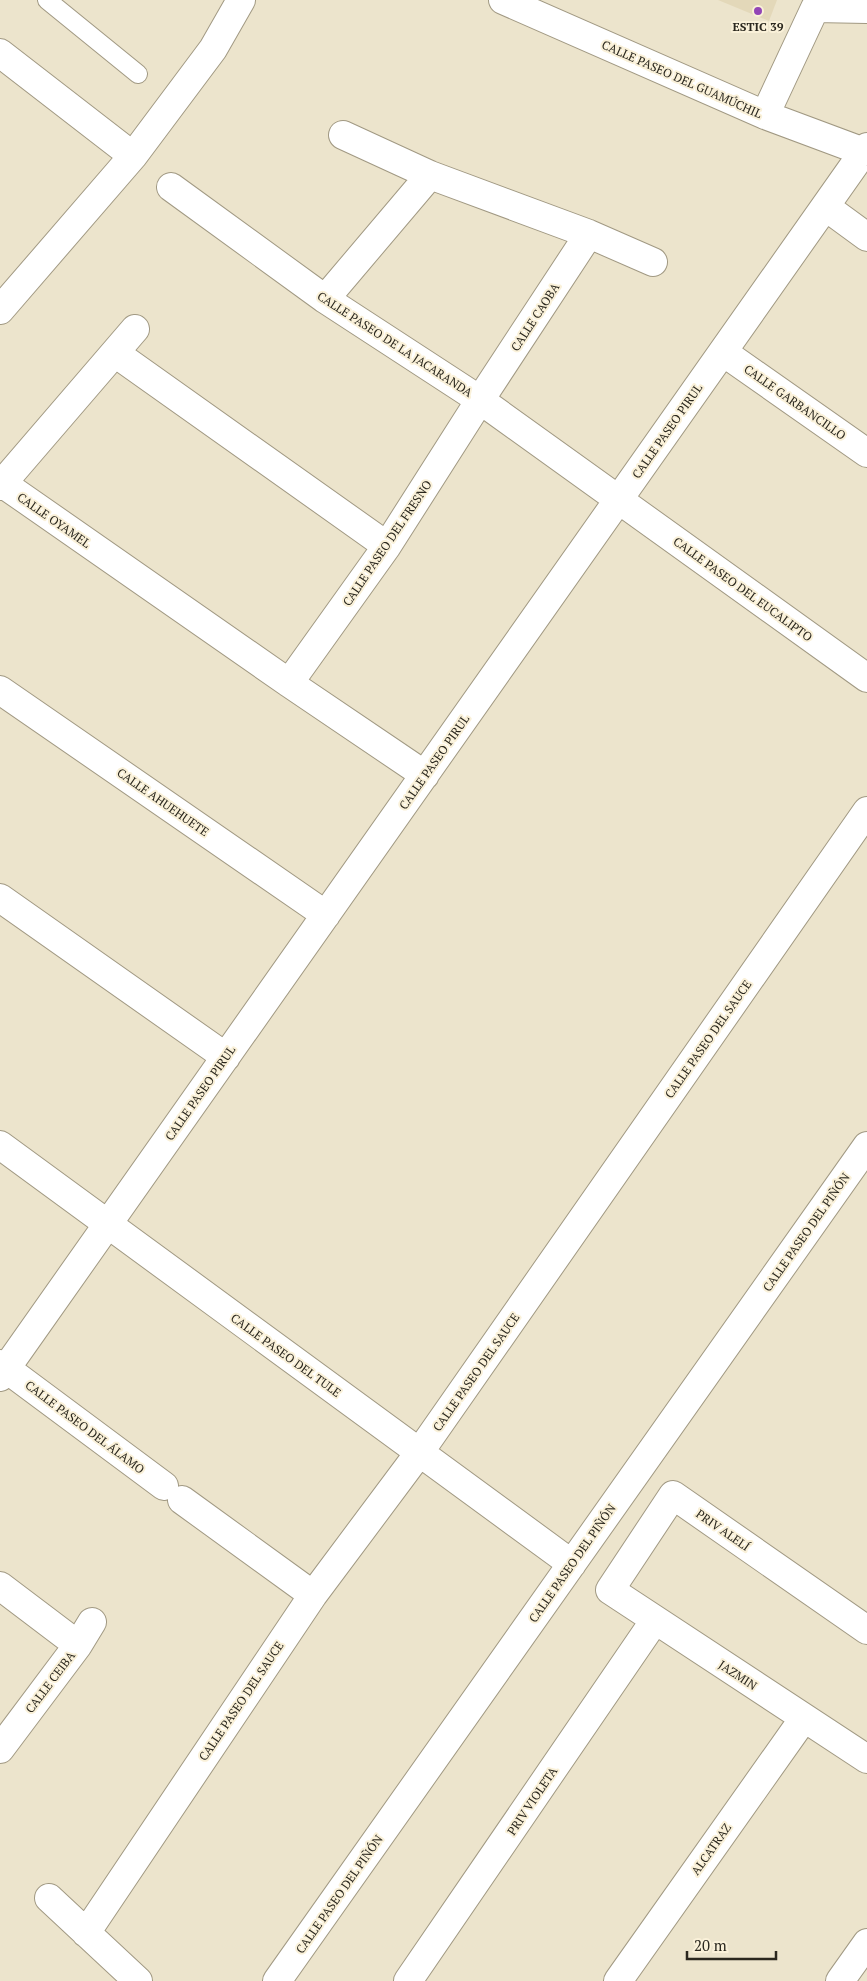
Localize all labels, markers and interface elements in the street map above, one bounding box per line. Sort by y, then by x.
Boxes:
marker: ESTIC 39 [752,5,764,17]
place label: ESTIC 39 [732,19,784,34]
street label: CALLE PASEO DEL GUAMÚCHIL [600,37,765,121]
street label: CALLE CAOBA [507,279,563,354]
street label: CALLE PASEO DE LA JACARANDA [315,288,476,400]
street label: CALLE GARBANCILLO [741,361,849,443]
street label: CALLE PASEO PIRUL [629,380,706,481]
street label: CALLE PASEO DEL FRESNO [339,477,435,609]
street label: CALLE OYAMEL [15,489,94,551]
street label: CALLE PASEO DEL EUCALIPTO [671,534,815,645]
street label: CALLE PASEO PIRUL [396,711,473,812]
street label: CALLE AHUEHUETE [114,765,212,839]
street label: CALLE PASEO DEL SAUCE [661,977,755,1101]
street label: CALLE PASEO PIRUL [162,1042,239,1143]
street label: CALLE PASEO DEL PIÑÓN [759,1170,853,1294]
street label: CALLE PASEO DEL TULE [228,1310,344,1400]
street label: CALLE PASEO DEL SAUCE [429,1310,523,1434]
street label: CALLE PASEO DEL ÁLAMO [22,1377,148,1477]
street label: CALLE PASEO DEL PIÑÓN [525,1501,619,1625]
street label: PRIV ALELÍ [693,1506,753,1554]
street label: CALLE PASEO DEL SAUCE [195,1638,287,1764]
street label: CALLE CEIBA [22,1648,79,1716]
street label: JAZMIN [716,1657,760,1693]
street label: PRIV VIOLETA [504,1763,561,1838]
street label: ALCATRAZ [688,1820,734,1878]
street label: CALLE PASEO DEL PIÑÓN [292,1832,386,1956]
scale bar [687,1928,776,1960]
text: 20 m [694,1935,727,1955]

